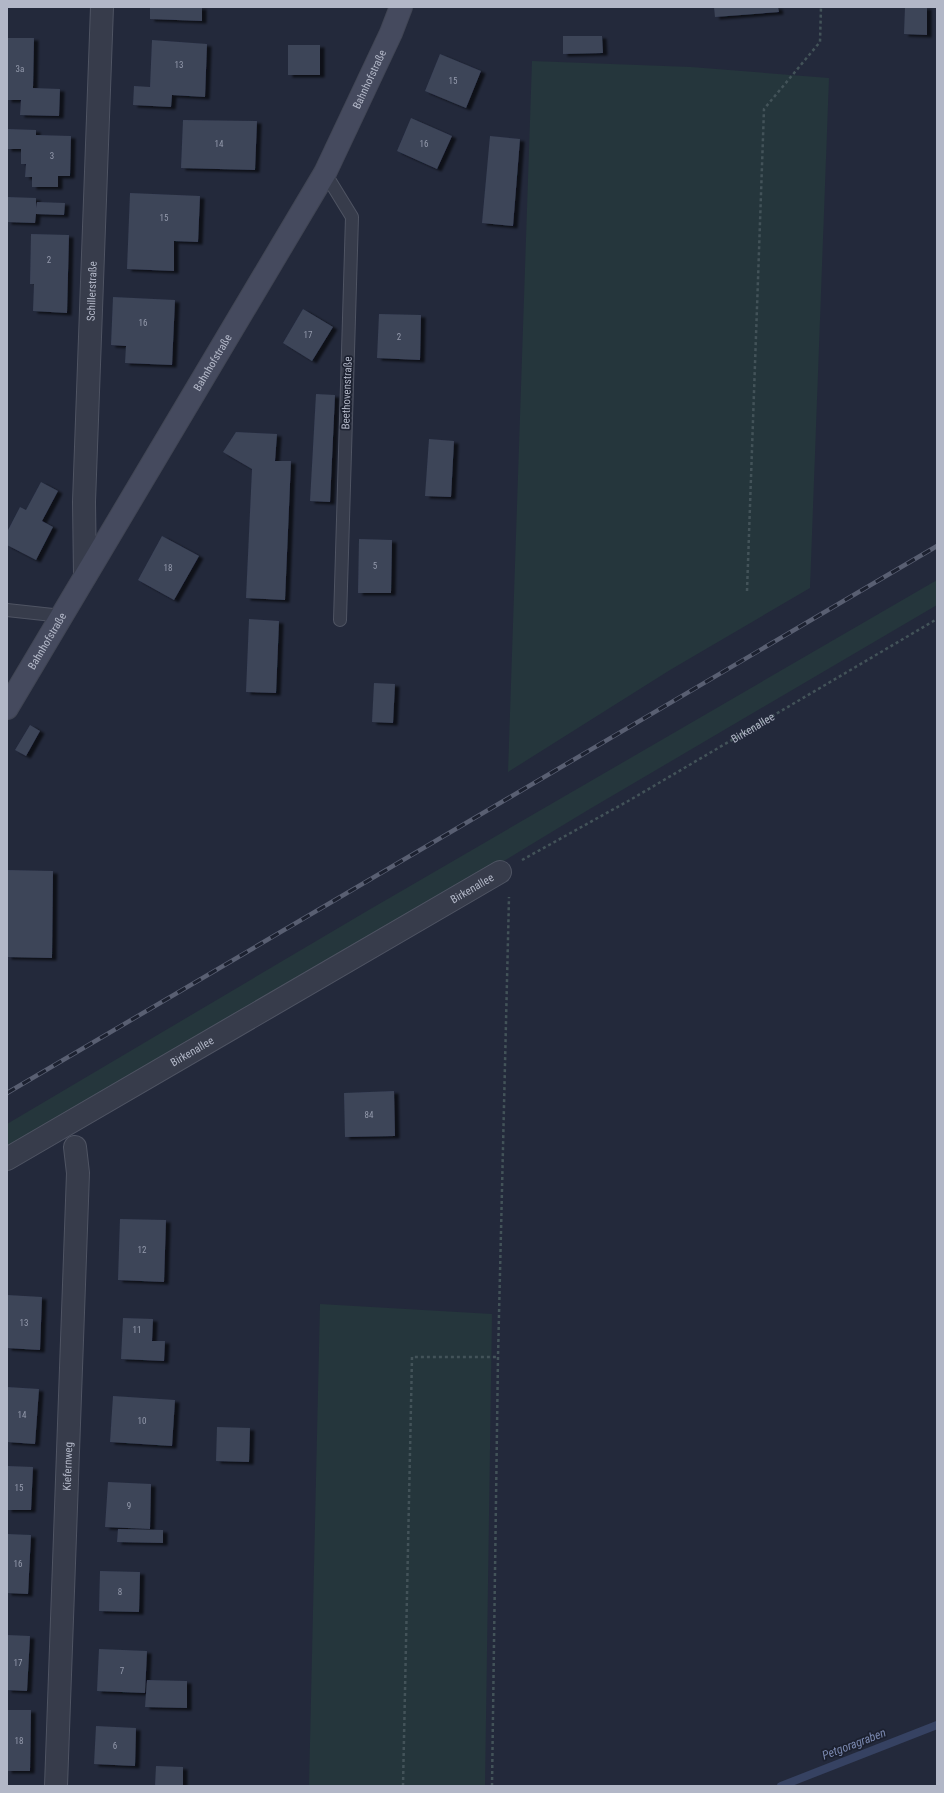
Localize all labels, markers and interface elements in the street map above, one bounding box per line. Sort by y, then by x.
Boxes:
street label: Bahnhofstraße [350,48,389,111]
house number: 13 [175,60,183,70]
house number: 3a [16,64,24,74]
house number: 15 [449,76,458,86]
house number: 14 [215,139,224,149]
house number: 16 [420,139,428,149]
house number: 3 [50,151,54,161]
house number: 15 [160,213,169,223]
house number: 2 [47,255,52,265]
street label: Schillerstraße [84,261,99,321]
house number: 16 [139,318,147,328]
house number: 17 [304,330,313,340]
street label: Bahnhofstraße [190,332,234,393]
house number: 2 [397,332,402,342]
street label: Beethovenstraße [339,356,355,430]
house number: 5 [373,561,378,571]
house number: 18 [164,563,172,573]
street label: Bahnhofstraße [25,610,69,672]
street label: Birkenallee [729,710,777,745]
street label: Birkenallee [448,871,496,906]
street label: Birkenallee [168,1034,216,1069]
house number: 84 [365,1110,374,1120]
house number: 12 [138,1245,147,1255]
house number: 13 [20,1318,28,1328]
house number: 11 [133,1325,141,1335]
house number: 14 [18,1410,27,1420]
house number: 10 [138,1416,146,1426]
street label: Kiefernweg [60,1442,75,1491]
house number: 15 [15,1483,24,1493]
house number: 9 [127,1501,131,1511]
house number: 16 [14,1559,22,1569]
house number: 8 [118,1587,122,1597]
house number: 17 [14,1658,23,1668]
house number: 7 [120,1666,125,1676]
water label: Petgoragraben [820,1725,888,1763]
house number: 18 [15,1736,23,1746]
house number: 6 [113,1741,117,1751]

